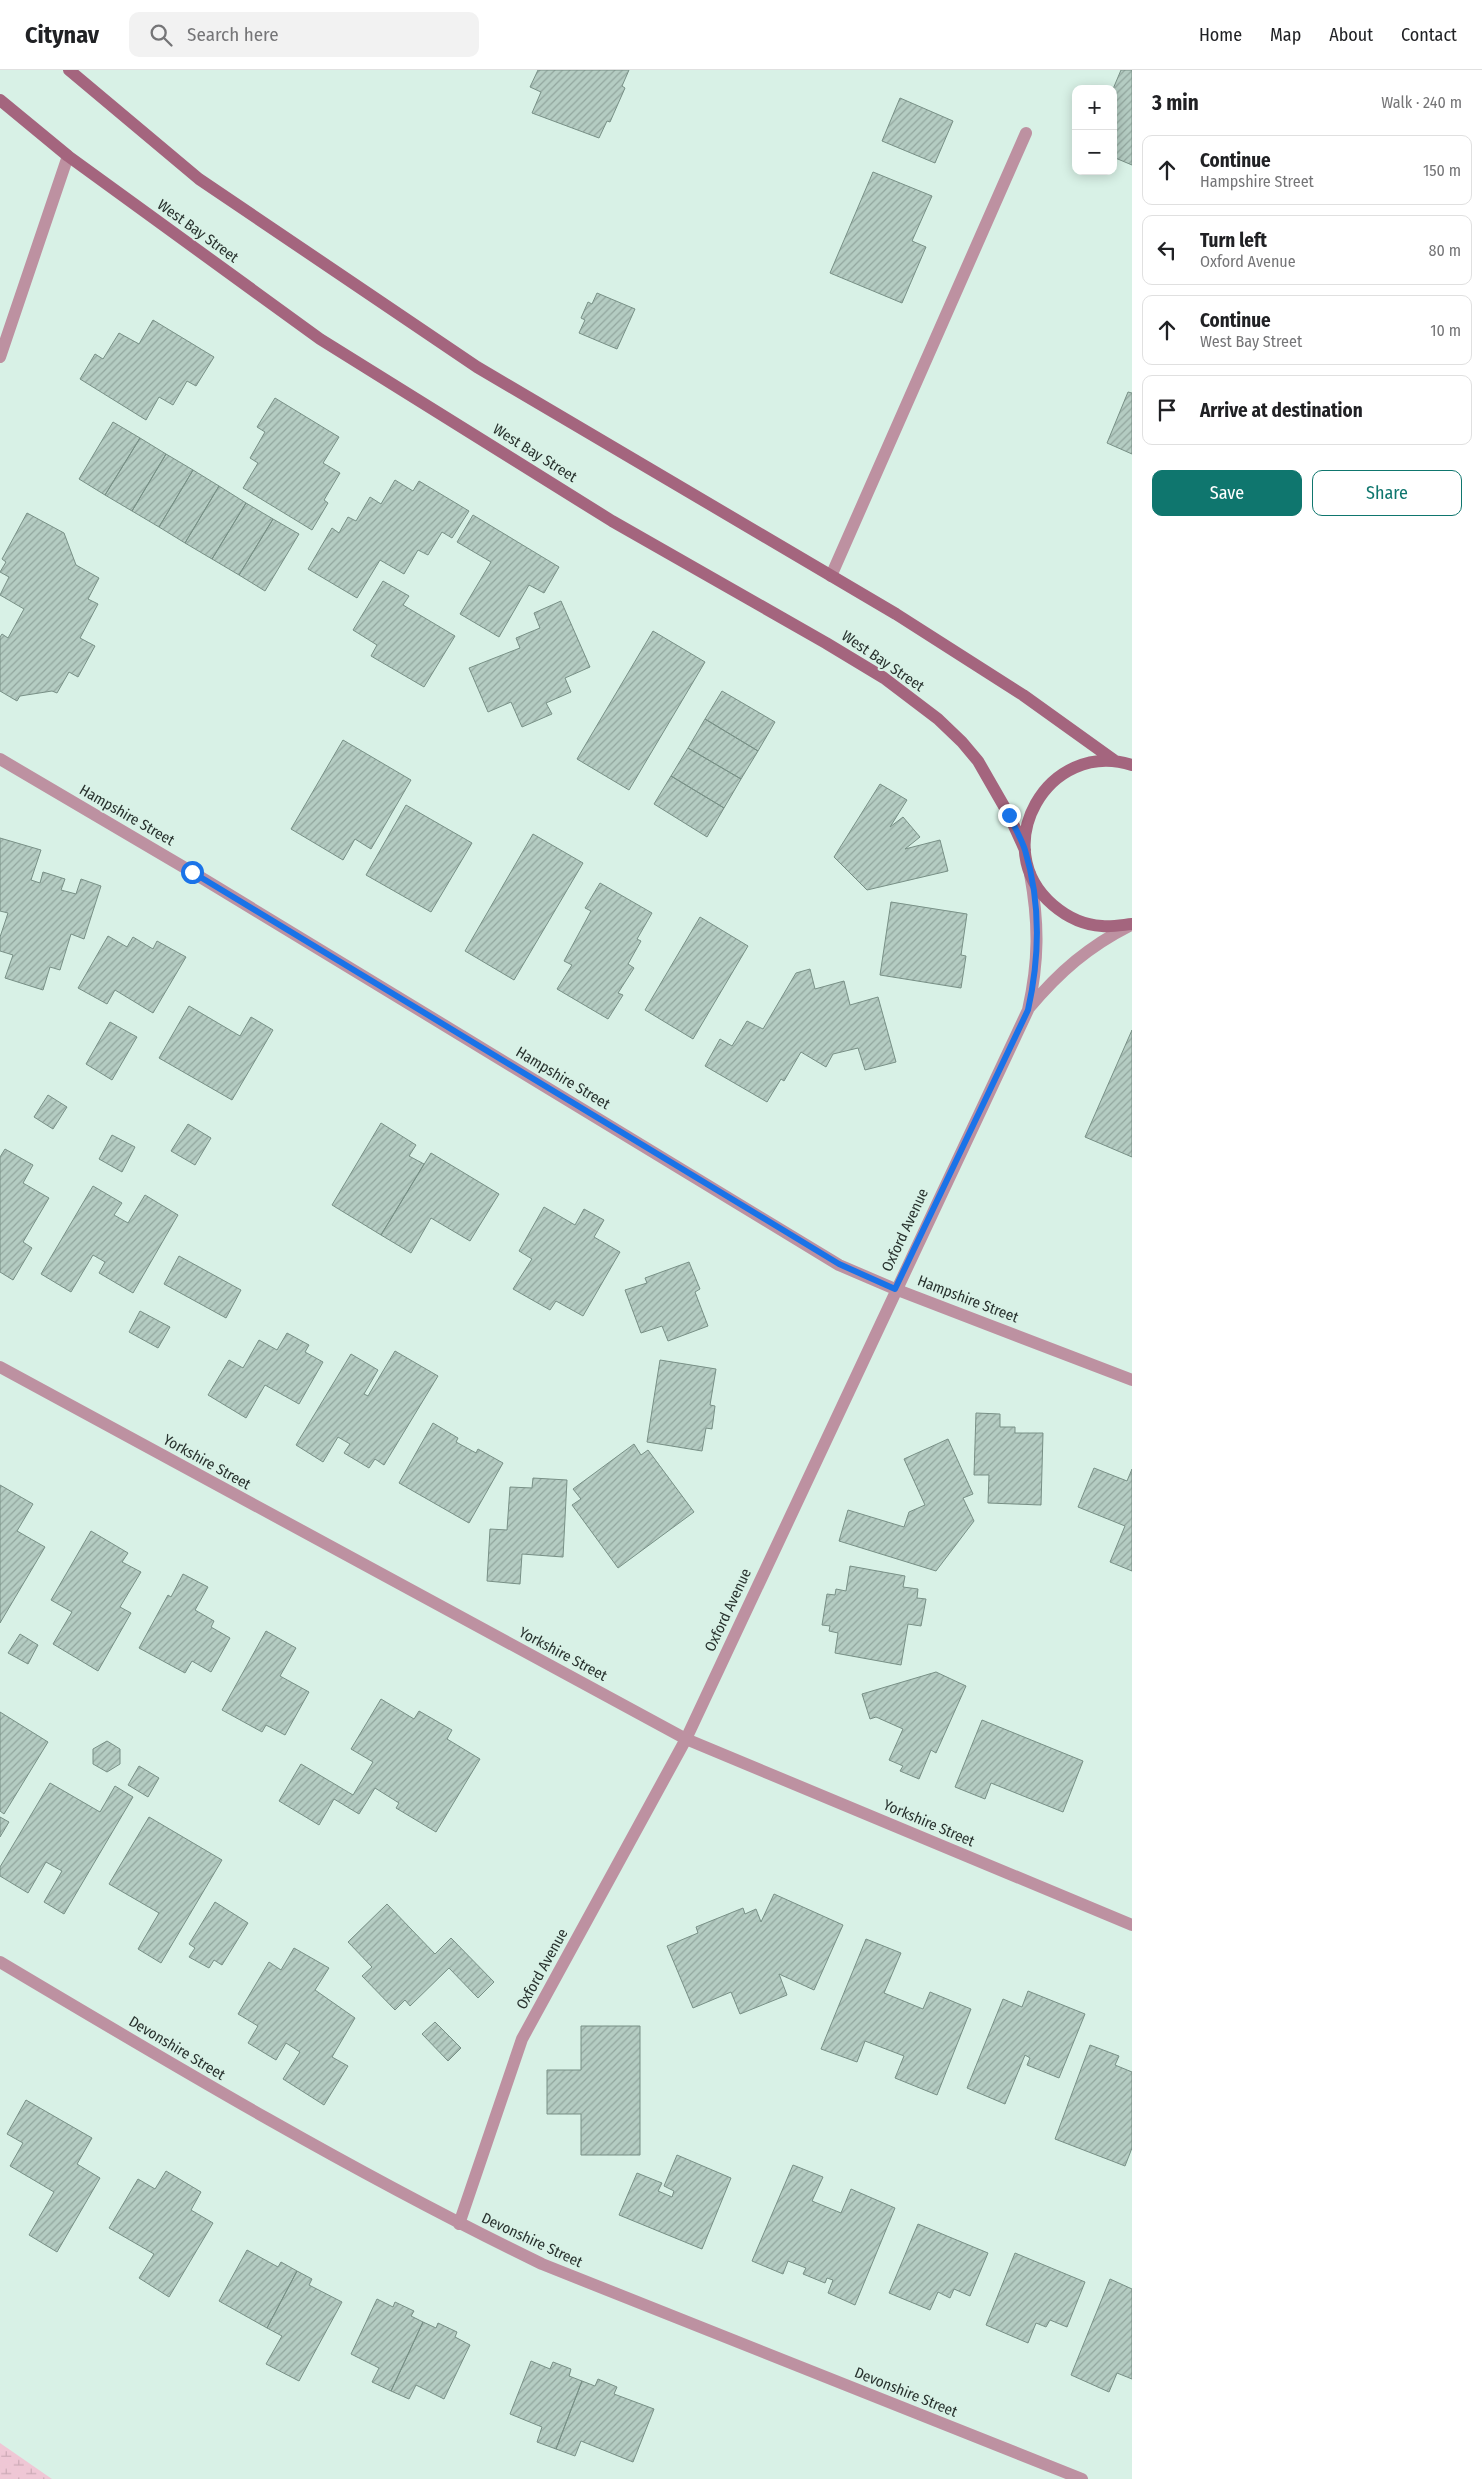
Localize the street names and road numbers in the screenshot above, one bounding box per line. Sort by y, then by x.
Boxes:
street label: West Bay Street [154,196,242,266]
street label: West Bay Street [490,420,580,486]
street label: West Bay Street [838,627,928,695]
street label: Hampshire Street [76,781,178,850]
street label: Hampshire Street [513,1043,613,1113]
street label: Oxford Avenue [878,1186,932,1274]
street label: Hampshire Street [915,1271,1021,1327]
street label: Yorkshire Street [160,1431,254,1494]
street label: Oxford Avenue [701,1566,755,1654]
street label: Yorkshire Street [516,1623,610,1685]
street label: Yorkshire Street [881,1796,977,1850]
street label: Oxford Avenue [512,1925,572,2013]
street label: Devonshire Street [126,2012,229,2084]
street label: Devonshire Street [479,2209,585,2271]
street label: Devonshire Street [852,2363,960,2421]

